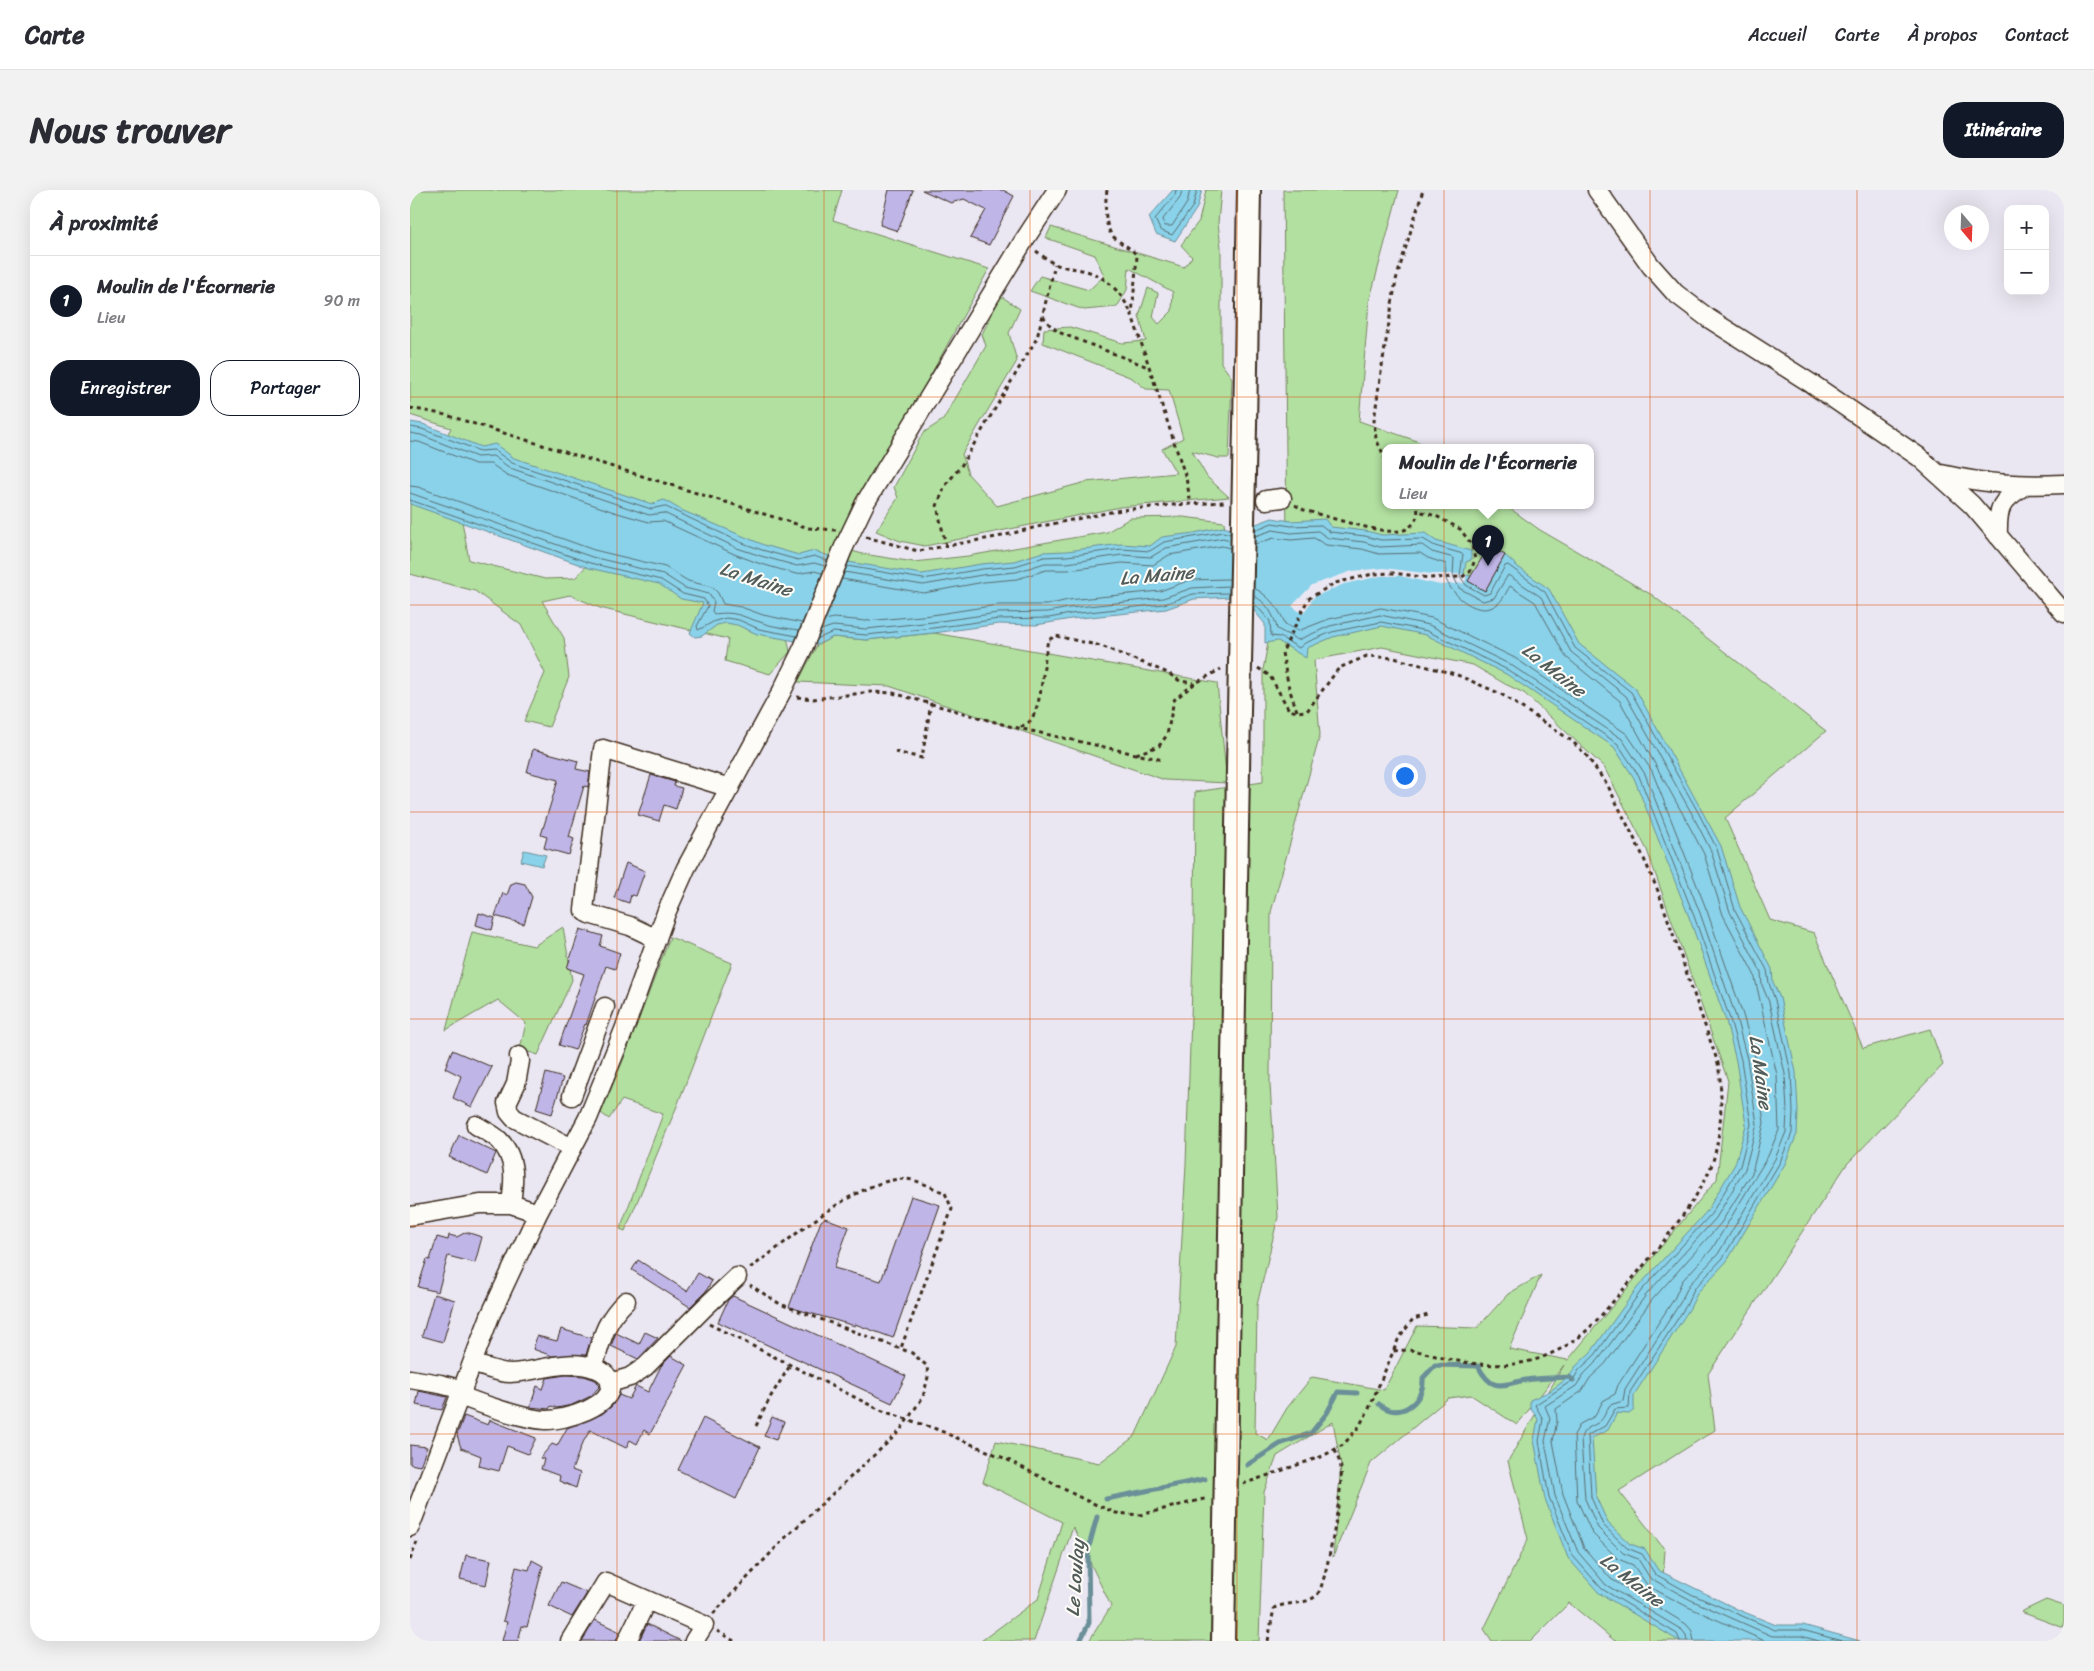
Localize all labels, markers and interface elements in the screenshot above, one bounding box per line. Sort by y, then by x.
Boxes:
text: Carte [25,14,85,56]
text: Accueil [1748,19,1807,51]
text: Carte [1835,19,1880,51]
text: À propos [1908,19,1977,51]
text: Contact [2005,19,2069,51]
text: Nous trouver [30,99,230,161]
button: Itinéraire [1943,102,2064,158]
text: À proximité [50,204,158,242]
north arrow [1944,205,1989,250]
map controls [2004,205,2049,295]
button: + [2004,205,2049,250]
button: − [2004,250,2049,295]
text: Moulin de l'Écornerie [97,270,275,303]
text: 1 [63,286,69,315]
text: 90 m [324,286,360,315]
text: Lieu [97,303,126,332]
button: Enregistrer [50,360,200,416]
button: Partager [210,360,360,416]
popup [1382,444,1594,509]
text: Moulin de l'Écornerie [1399,446,1577,479]
text: Lieu [1399,479,1428,508]
pin: 1 [1472,525,1504,566]
water label: La Maine [716,552,799,607]
water label: La Maine [1119,555,1198,595]
water label: La Maine [1515,634,1595,707]
your location [1392,763,1418,789]
water label: La Maine [1739,1033,1783,1113]
water label: Le Loulay [1056,1535,1094,1618]
water label: La Maine [1593,1544,1673,1617]

